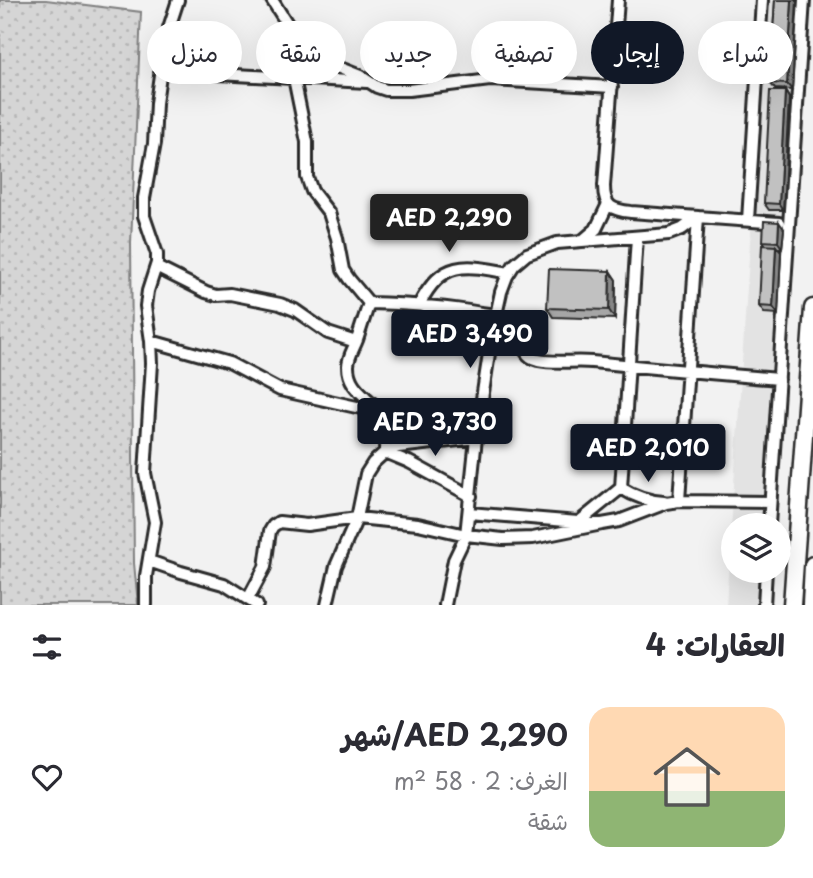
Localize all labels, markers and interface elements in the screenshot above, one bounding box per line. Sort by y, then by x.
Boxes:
chip: منزل [147,21,242,84]
chip: شقة [256,21,346,84]
chip: جديد [360,21,457,84]
chip: تصفية [471,21,577,84]
chip: إيجار [591,21,684,84]
chip: شراء [698,21,793,84]
pin: AED 2,290 [369,194,529,254]
text: AED 2,290 [386,199,512,234]
pin: AED 3,490 [390,310,550,370]
text: AED 3,490 [407,315,533,350]
pin: AED 3,730 [355,398,515,458]
text: AED 3,730 [373,403,497,438]
pin: AED 2,010 [568,424,728,484]
text: AED 2,010 [586,429,710,464]
map controls [721,513,791,583]
button: layers [721,513,791,583]
text: العقارات: 4 [646,621,785,666]
icon: filters [28,628,66,666]
text: AED 2,290/شهر [342,711,568,756]
icon: home [645,735,729,819]
icon: heart [28,758,66,796]
text: الغرف: 2 · 58 m² [394,763,568,798]
text: شقة [528,803,568,838]

